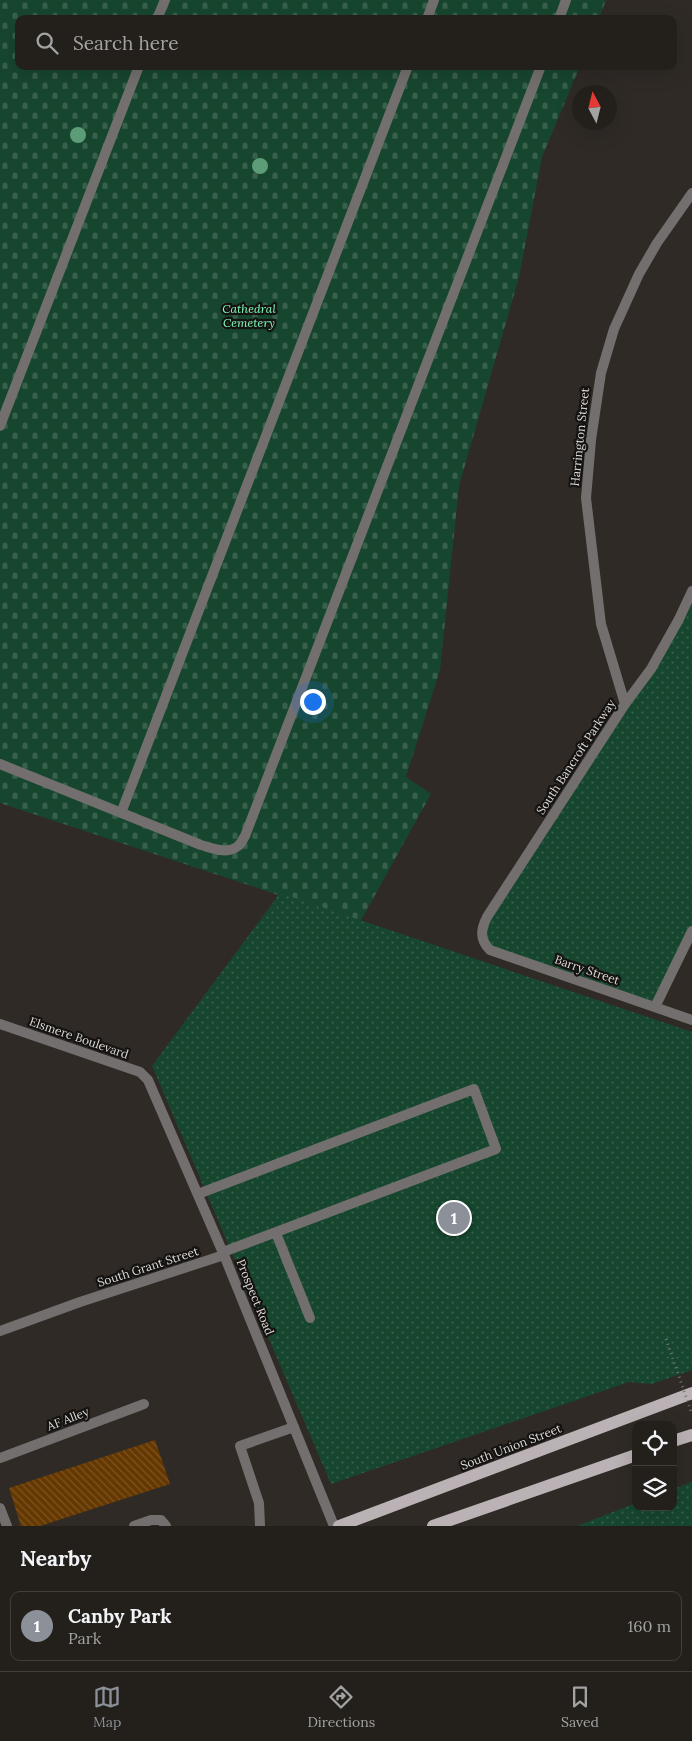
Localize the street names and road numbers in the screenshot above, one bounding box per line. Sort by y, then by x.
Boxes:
street label: Harrington Street [567,386,592,487]
street label: South Bancroft Parkway [533,696,619,817]
street label: Barry Street [553,951,622,988]
street label: Elsmere Boulevard [28,1013,131,1062]
street label: South Grant Street [95,1243,201,1290]
street label: Prospect Road [233,1257,278,1337]
street label: AF Alley [44,1403,92,1434]
street label: South Union Street [458,1420,564,1473]

